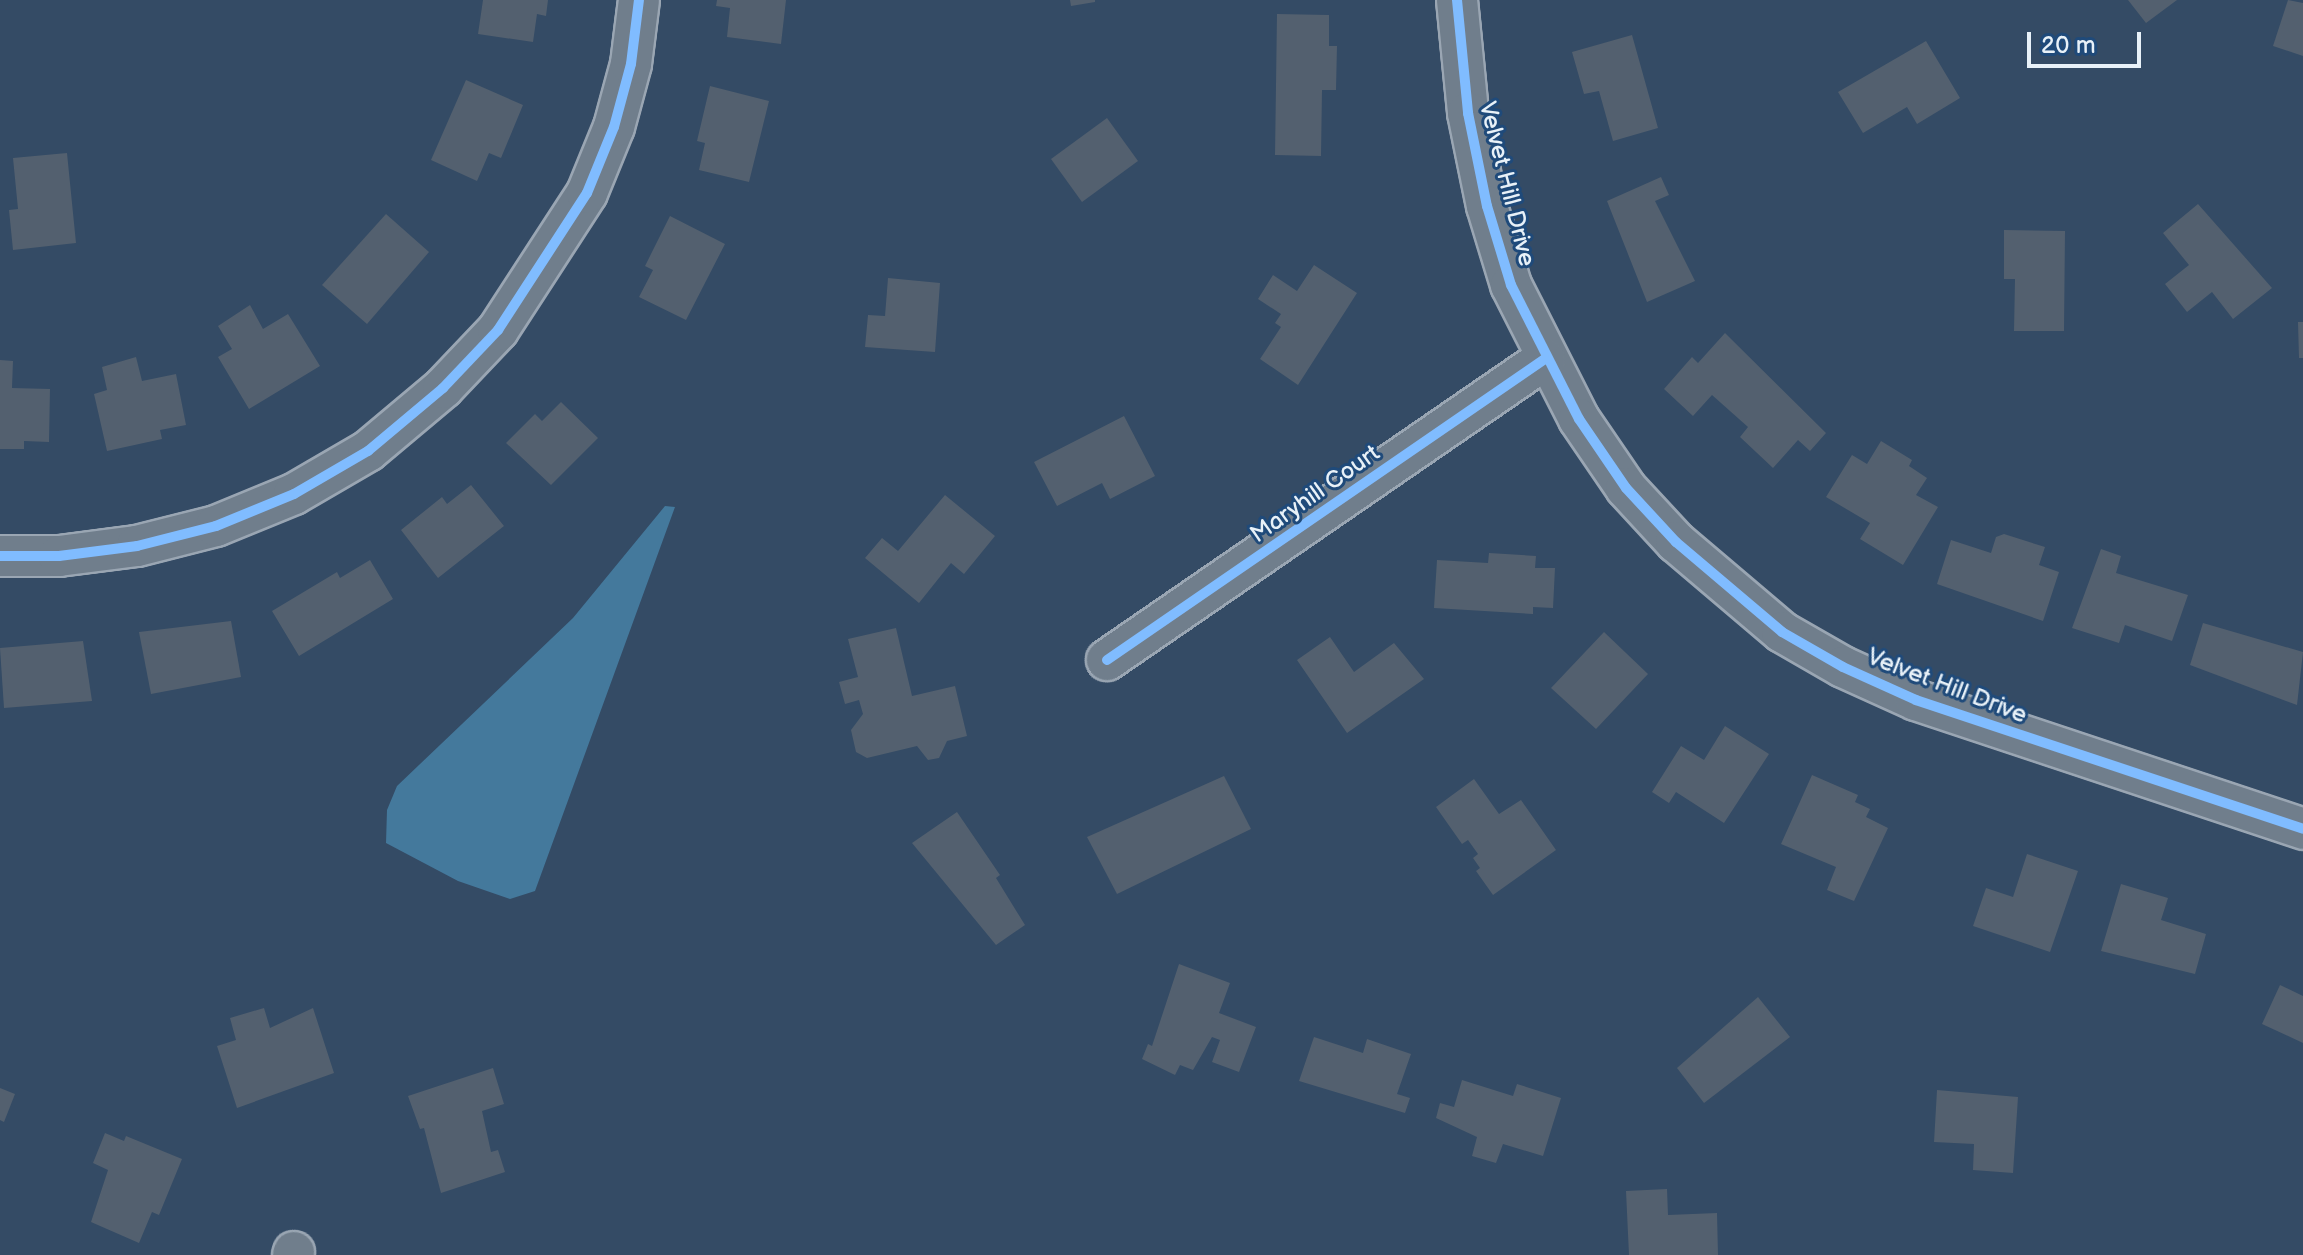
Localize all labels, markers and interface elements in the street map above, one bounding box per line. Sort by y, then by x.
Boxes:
scale bar [2031,16,2145,66]
text: 20 m [2041,31,2096,60]
street label: Velvet Hill Drive [1473,99,1541,269]
street label: Maryhill Court [1245,439,1385,549]
street label: Velvet Hill Drive [1863,642,2031,730]

